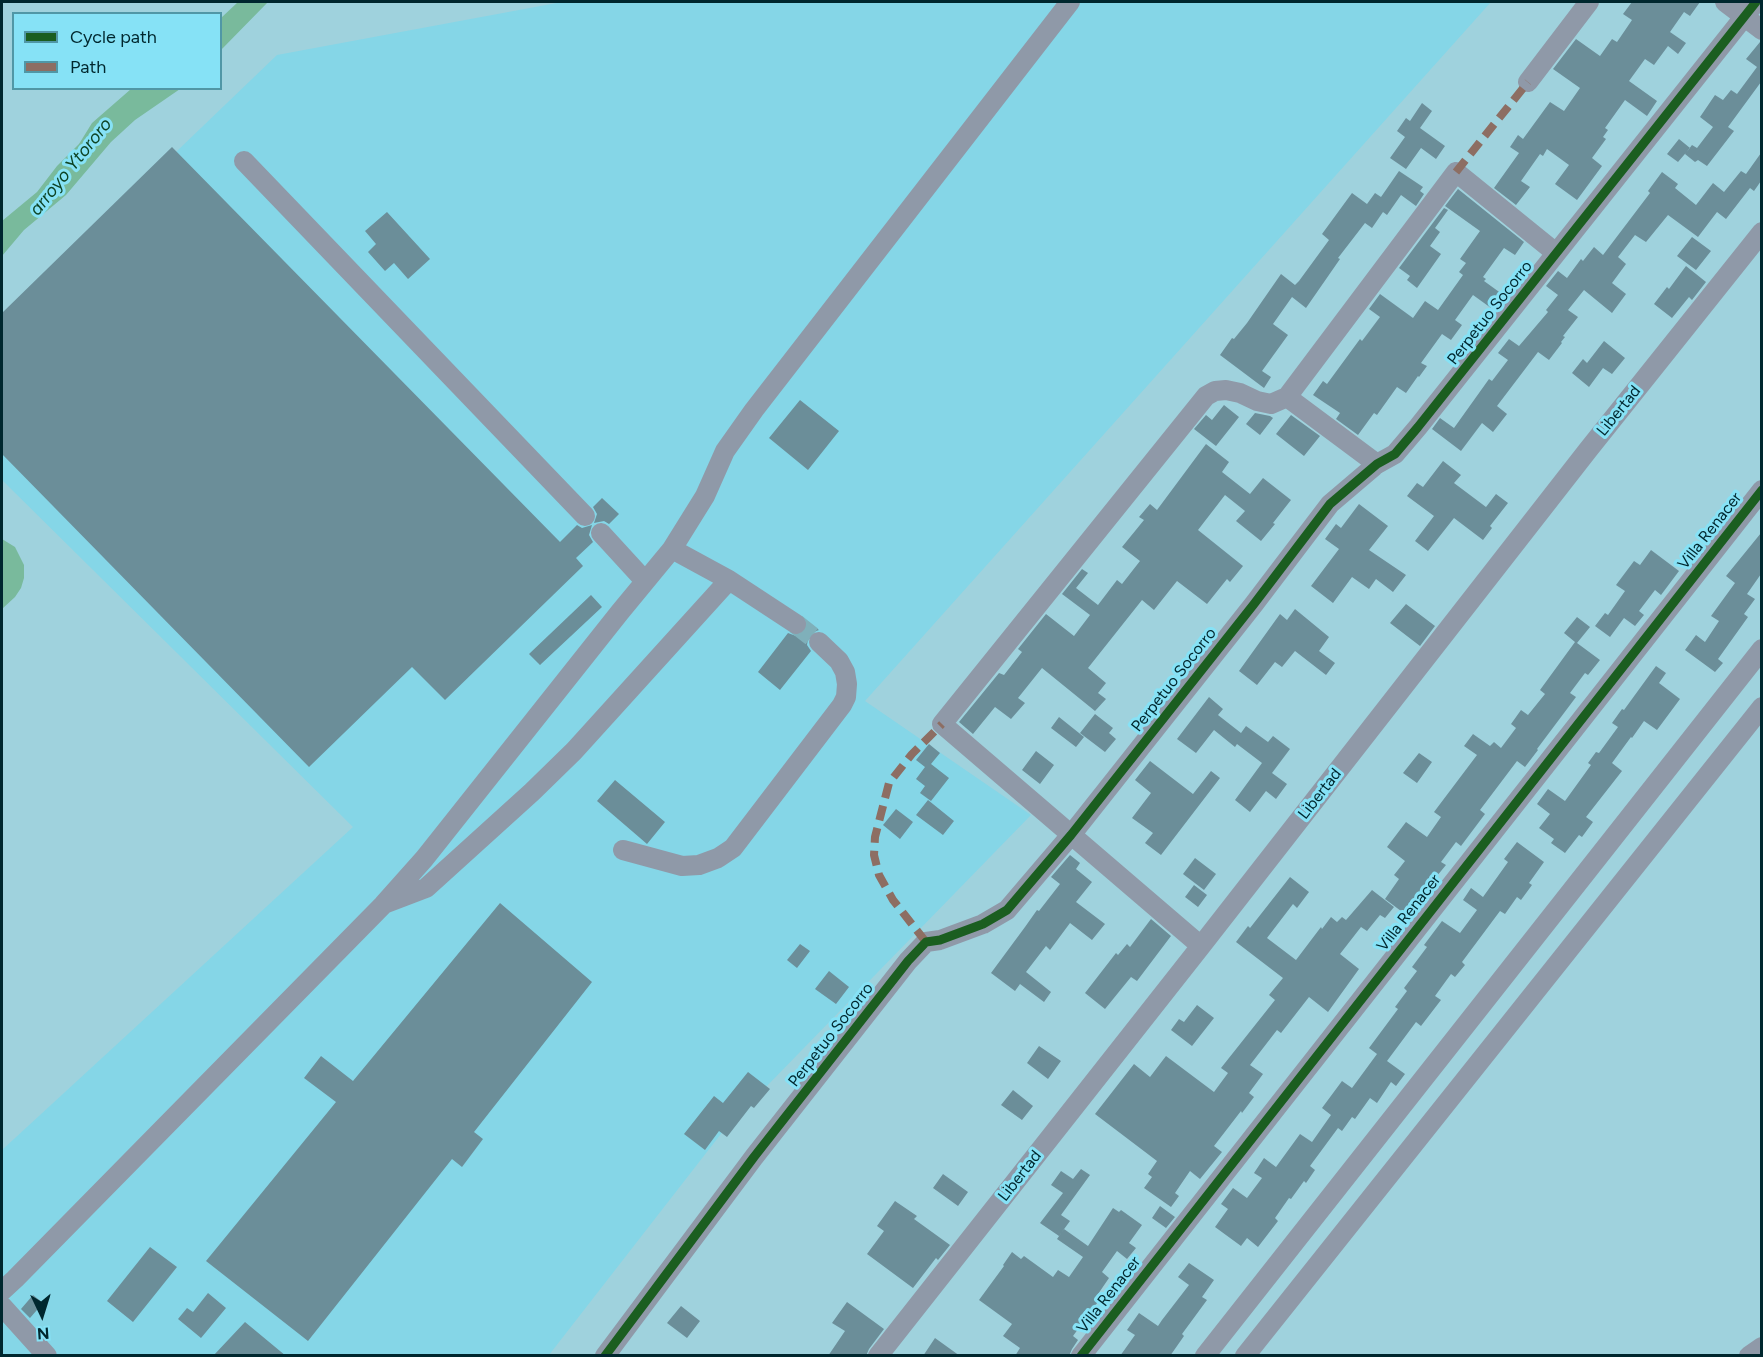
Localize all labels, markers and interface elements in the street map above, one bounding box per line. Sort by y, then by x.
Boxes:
legend [12,12,222,90]
text: Cycle path [70,26,157,48]
text: Path [70,56,106,78]
water label: arroyo Ytororo [25,114,117,220]
street label: Perpetuo Socorro [1443,257,1537,369]
street label: Libertad [1593,382,1645,440]
street label: Villa Renacer [1674,489,1746,573]
street label: Perpetuo Socorro [1127,624,1221,736]
street label: Libertad [1294,765,1346,823]
street label: Villa Renacer [1373,871,1445,955]
street label: Perpetuo Socorro [784,979,878,1091]
street label: Libertad [994,1147,1046,1205]
street label: Villa Renacer [1073,1253,1145,1337]
north arrow [12,1285,72,1345]
text: N [36,1324,50,1343]

